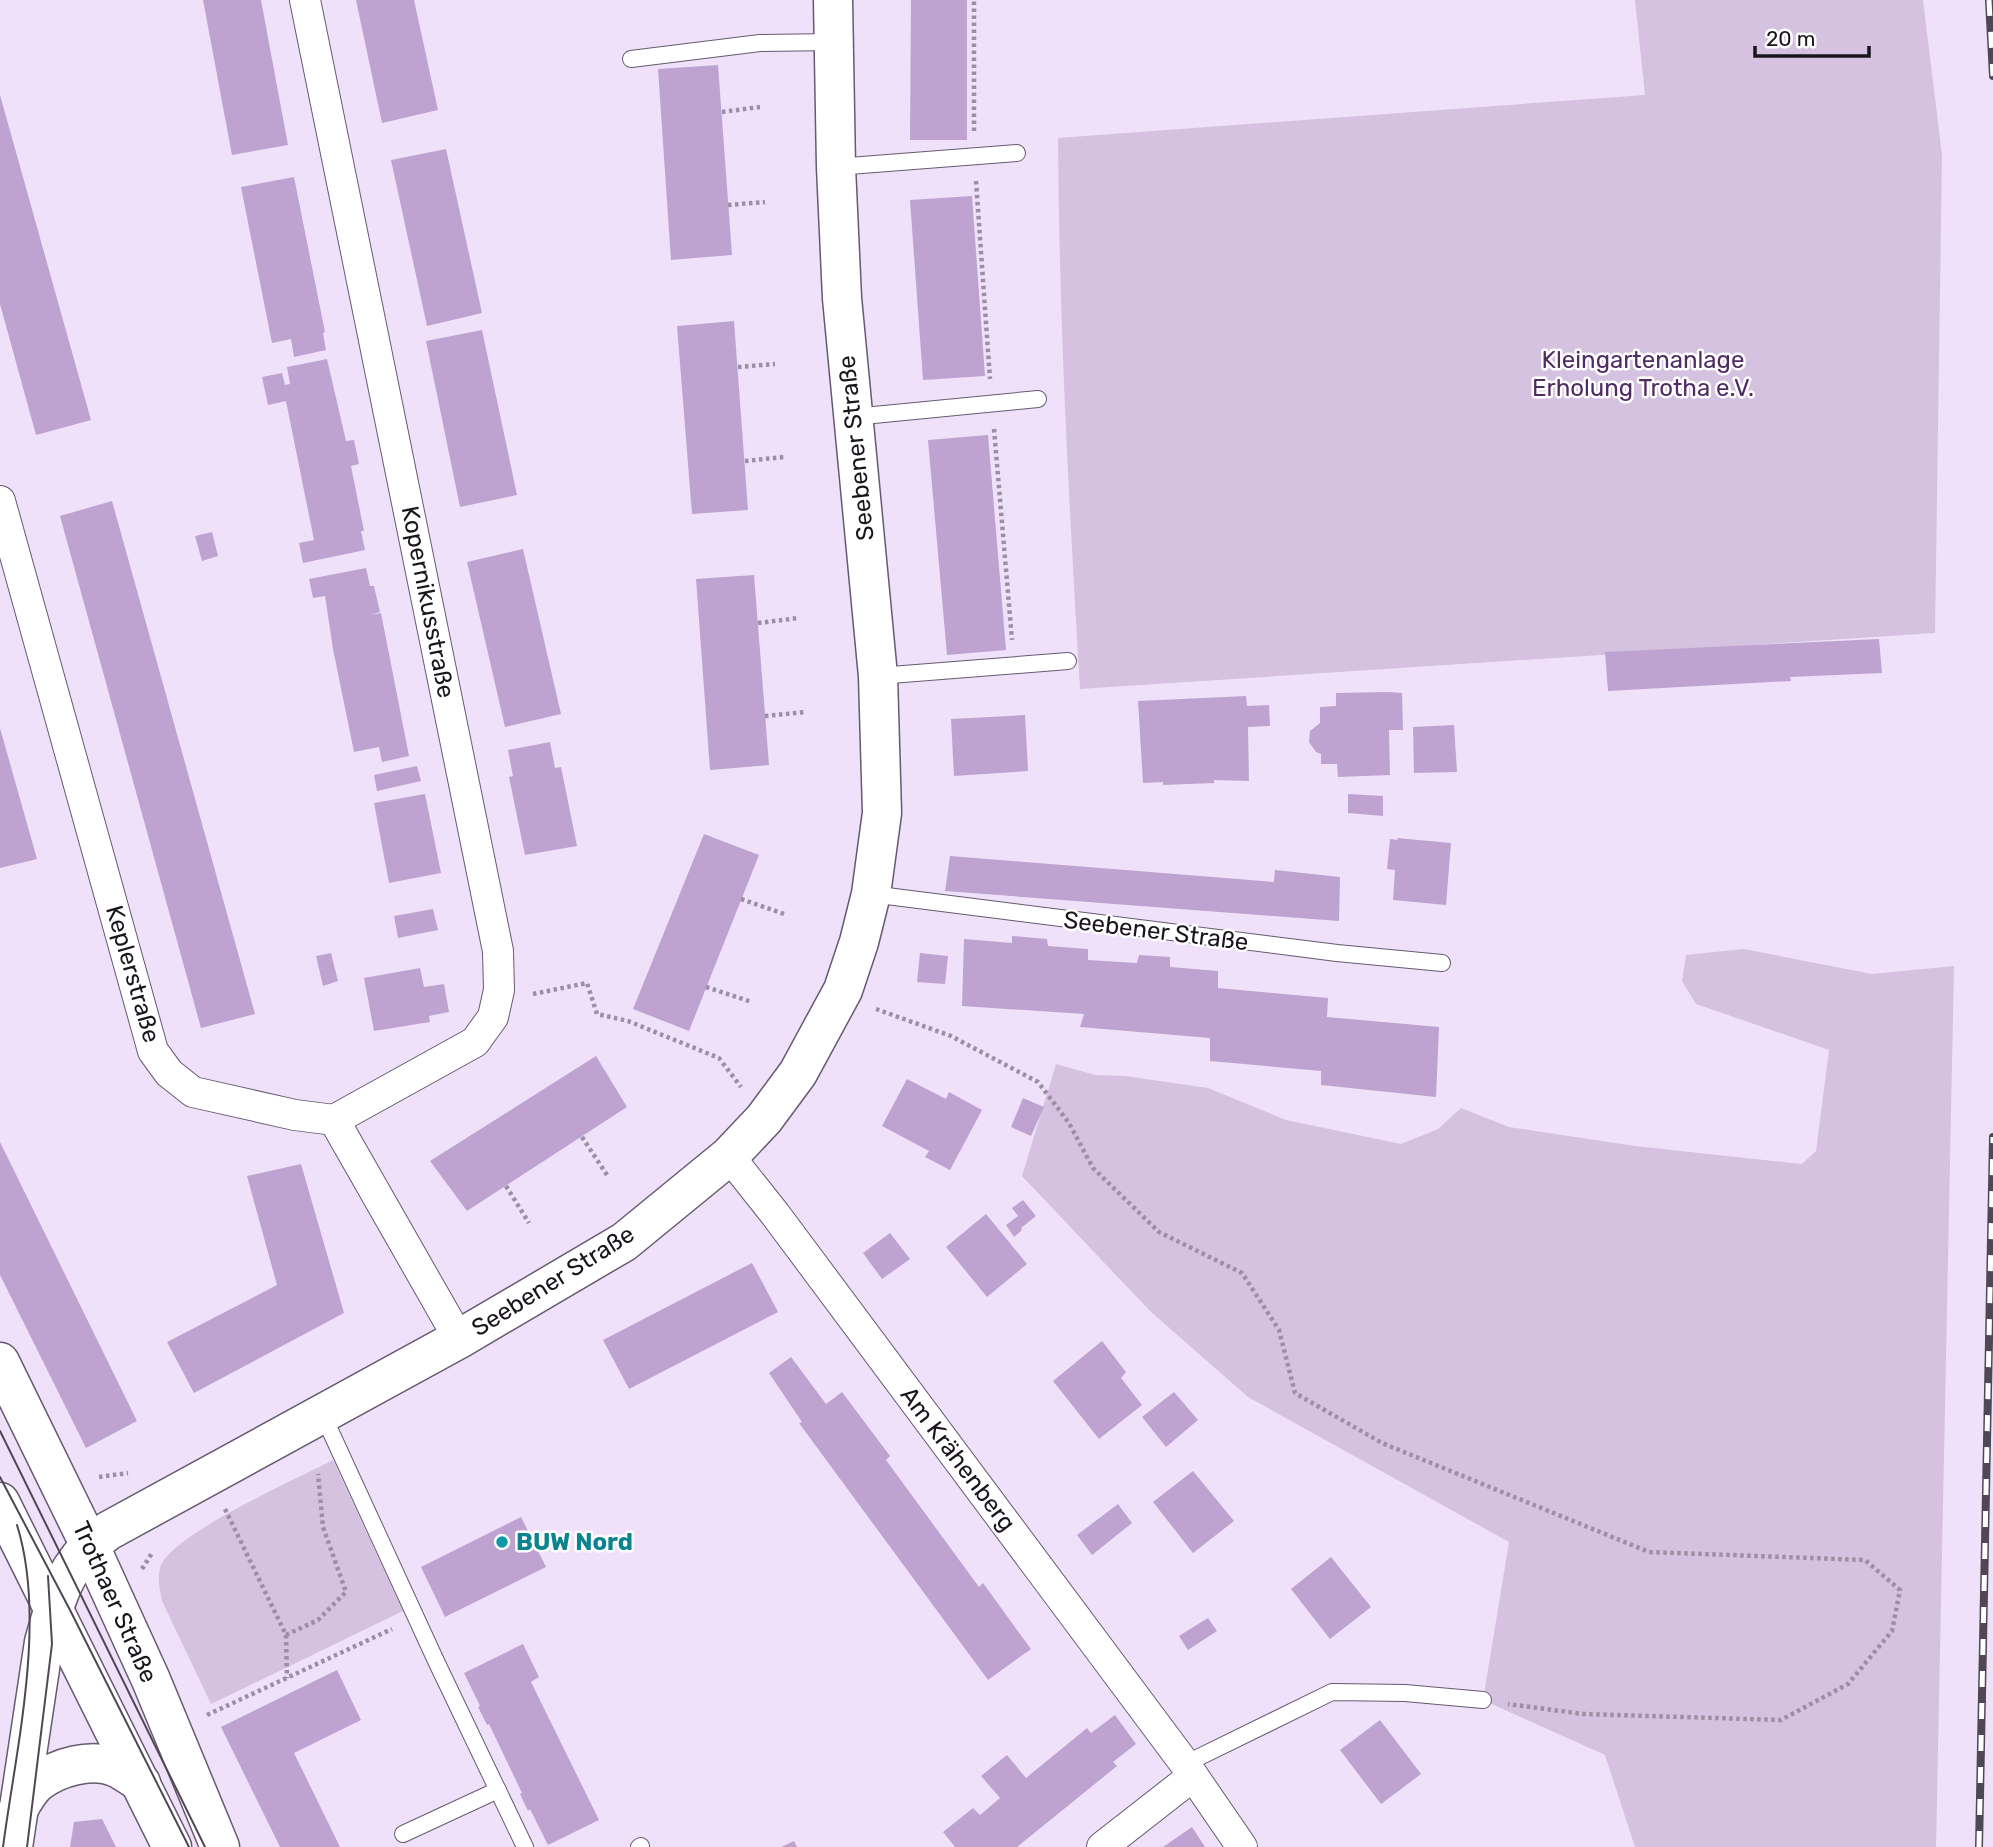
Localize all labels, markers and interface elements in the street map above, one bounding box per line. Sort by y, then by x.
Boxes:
scale bar [1755,14,1869,58]
text: 20 m [1766,26,1815,51]
park label: Kleingartenanlage Erholung Trotha e.V. [1532,346,1754,402]
street label: Seebener Straße [832,354,880,542]
street label: Kopernikusstraße [396,504,460,700]
street label: Keplerstraße [100,902,166,1046]
street label: Seebener Straße [1062,906,1250,956]
street label: Seebener Straße [467,1220,639,1342]
street label: Am Krähenberg [895,1381,1021,1537]
street label: Trothaer Straße [67,1517,163,1687]
place label: BUW Nord [516,1528,633,1556]
marker: BUW Nord [494,1534,510,1550]

